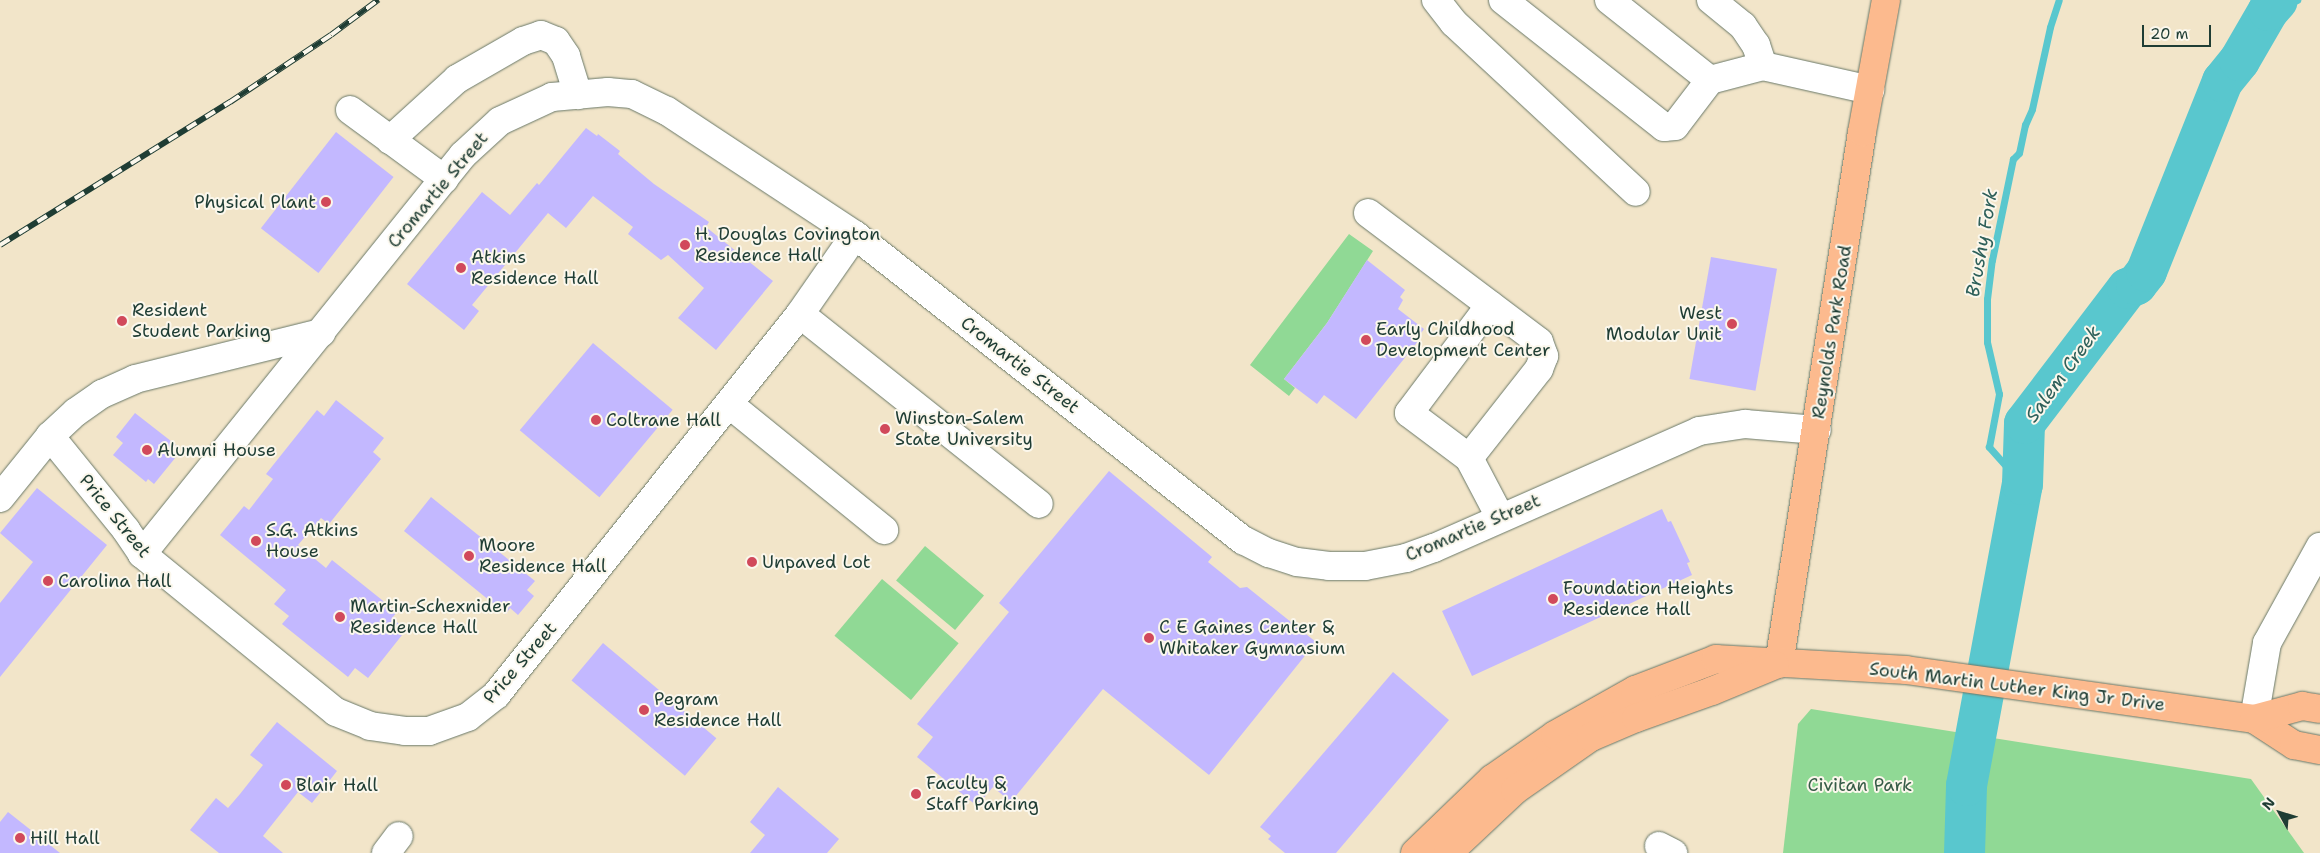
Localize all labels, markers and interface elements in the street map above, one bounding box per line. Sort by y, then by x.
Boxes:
scale bar [2145,15,2214,47]
text: 20 m [2150,24,2189,44]
street label: Cromartie Street [383,128,493,252]
water label: Brushy Fork [1961,187,2003,299]
place label: Physical Plant [194,191,316,213]
marker: Physical Plant [320,196,332,208]
place label: H. Douglas Covington Residence Hall [695,224,880,266]
marker: H. Douglas Covington Residence Hall [679,239,691,251]
street label: Reynolds Park Road [1808,244,1856,420]
place label: Atkins Residence Hall [471,247,598,290]
marker: Atkins Residence Hall [455,262,467,274]
place label: Resident Student Parking [132,300,271,342]
place label: West Modular Unit [1606,303,1722,346]
street label: Cromartie Street [956,312,1084,418]
marker: Resident Student Parking [116,315,128,327]
marker: West Modular Unit [1726,318,1738,330]
place label: Early Childhood Development Center [1376,319,1551,362]
water label: Salem Creek [2020,321,2106,427]
marker: Early Childhood Development Center [1360,334,1372,346]
place label: Winston-Salem State University [895,408,1033,450]
place label: Coltrane Hall [606,409,721,431]
marker: Coltrane Hall [590,414,602,426]
marker: Winston-Salem State University [879,423,891,435]
place label: Alumni House [157,439,276,461]
marker: Alumni House [141,444,153,456]
street label: Price Street [75,470,155,562]
street label: Cromartie Street [1402,490,1544,566]
place label: S.G. Atkins House [266,520,358,562]
marker: S.G. Atkins House [250,535,262,547]
place label: Moore Residence Hall [479,535,606,578]
marker: Moore Residence Hall [463,550,475,562]
place label: Unpaved Lot [762,551,871,573]
marker: Unpaved Lot [746,556,758,568]
place label: Carolina Hall [58,570,171,592]
marker: Carolina Hall [42,575,54,587]
place label: Foundation Heights Residence Hall [1563,578,1734,620]
marker: Foundation Heights Residence Hall [1547,593,1559,605]
place label: Martin-Schexnider Residence Hall [350,596,510,638]
marker: Martin-Schexnider Residence Hall [334,611,346,623]
place label: C E Gaines Center & Whitaker Gymnasium [1159,617,1345,660]
street label: Price Street [479,618,561,708]
marker: C E Gaines Center & Whitaker Gymnasium [1143,632,1155,644]
street label: South Martin Luther King Jr Drive [1868,658,2166,716]
place label: Pegram Residence Hall [654,689,781,732]
marker: Pegram Residence Hall [638,704,650,716]
place label: Faculty & Staff Parking [926,773,1039,816]
place label: Blair Hall [296,774,378,796]
park label: Civitan Park [1808,774,1912,796]
marker: Blair Hall [280,779,292,791]
marker: Faculty & Staff Parking [910,788,922,800]
north arrow [2255,788,2305,838]
text: N [2258,794,2279,814]
place label: Hill Hall [30,827,100,849]
marker: Hill Hall [14,832,26,844]

